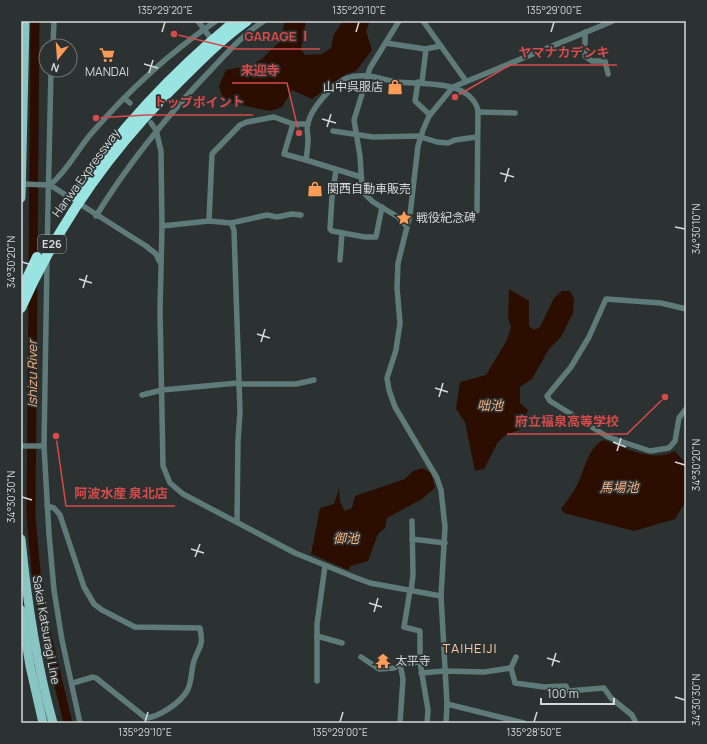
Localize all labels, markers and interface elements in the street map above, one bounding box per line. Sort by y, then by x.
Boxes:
text: 135°29'20"E [137,3,193,17]
text: 135°29'10"E [332,3,386,17]
text: 135°29'00"E [526,3,582,17]
callout: GARAGE Ⅰ [236,24,320,49]
text: GARAGE Ⅰ [244,27,312,45]
north arrow [38,38,78,78]
callout: ヤマナカデンキ [510,40,617,65]
text: ヤマナカデンキ [518,43,610,61]
supermarket icon: MANDAI [98,46,116,64]
callout: 来迎寺 [232,58,287,83]
text: N [49,60,61,76]
text: 来迎寺 [240,61,280,79]
place label: MANDAI [85,63,129,80]
place label: 山中呉服店 [323,78,383,95]
shop icon: 山中呉服店 [386,78,404,96]
callout: トップポイント [146,90,253,115]
text: トップポイント [153,93,245,111]
street label: Hanwa Expressway [48,125,124,220]
shop icon: 関西自動車販売 [306,180,324,198]
place label: 関西自動車販売 [327,180,411,197]
text: 34°30'10"N [689,204,703,254]
place icon: 戦役紀念碑 [395,209,413,227]
place label: 戦役紀念碑 [416,209,476,226]
road number: E26 [38,235,66,253]
text: 34°30'20"N [4,236,18,288]
water label: Ishizu River [23,338,41,408]
water label: 咄池 [477,396,505,414]
callout: 府立福泉高等学校 [507,409,627,434]
text: 府立福泉高等学校 [515,412,619,430]
text: 34°30'20"N [689,439,703,491]
text: 34°30'30"N [4,471,18,523]
water label: 馬場池 [599,478,640,496]
callout: 阿波水産 泉北店 [66,481,175,506]
text: 阿波水産 泉北店 [74,484,168,502]
water label: 御池 [333,529,361,547]
street label: Sakai Katsuragi Line [29,574,64,686]
district label: TAIHEIJI [442,639,498,657]
temple icon: 太平寺 [374,652,392,670]
place label: 太平寺 [395,652,431,669]
text: 34°30'30"N [689,674,703,726]
scale bar [541,680,614,706]
text: 100 m [547,685,579,702]
text: 135°29'10"E [118,725,172,739]
text: 135°29'00"E [312,725,368,739]
text: 135°28'50"E [507,725,562,739]

